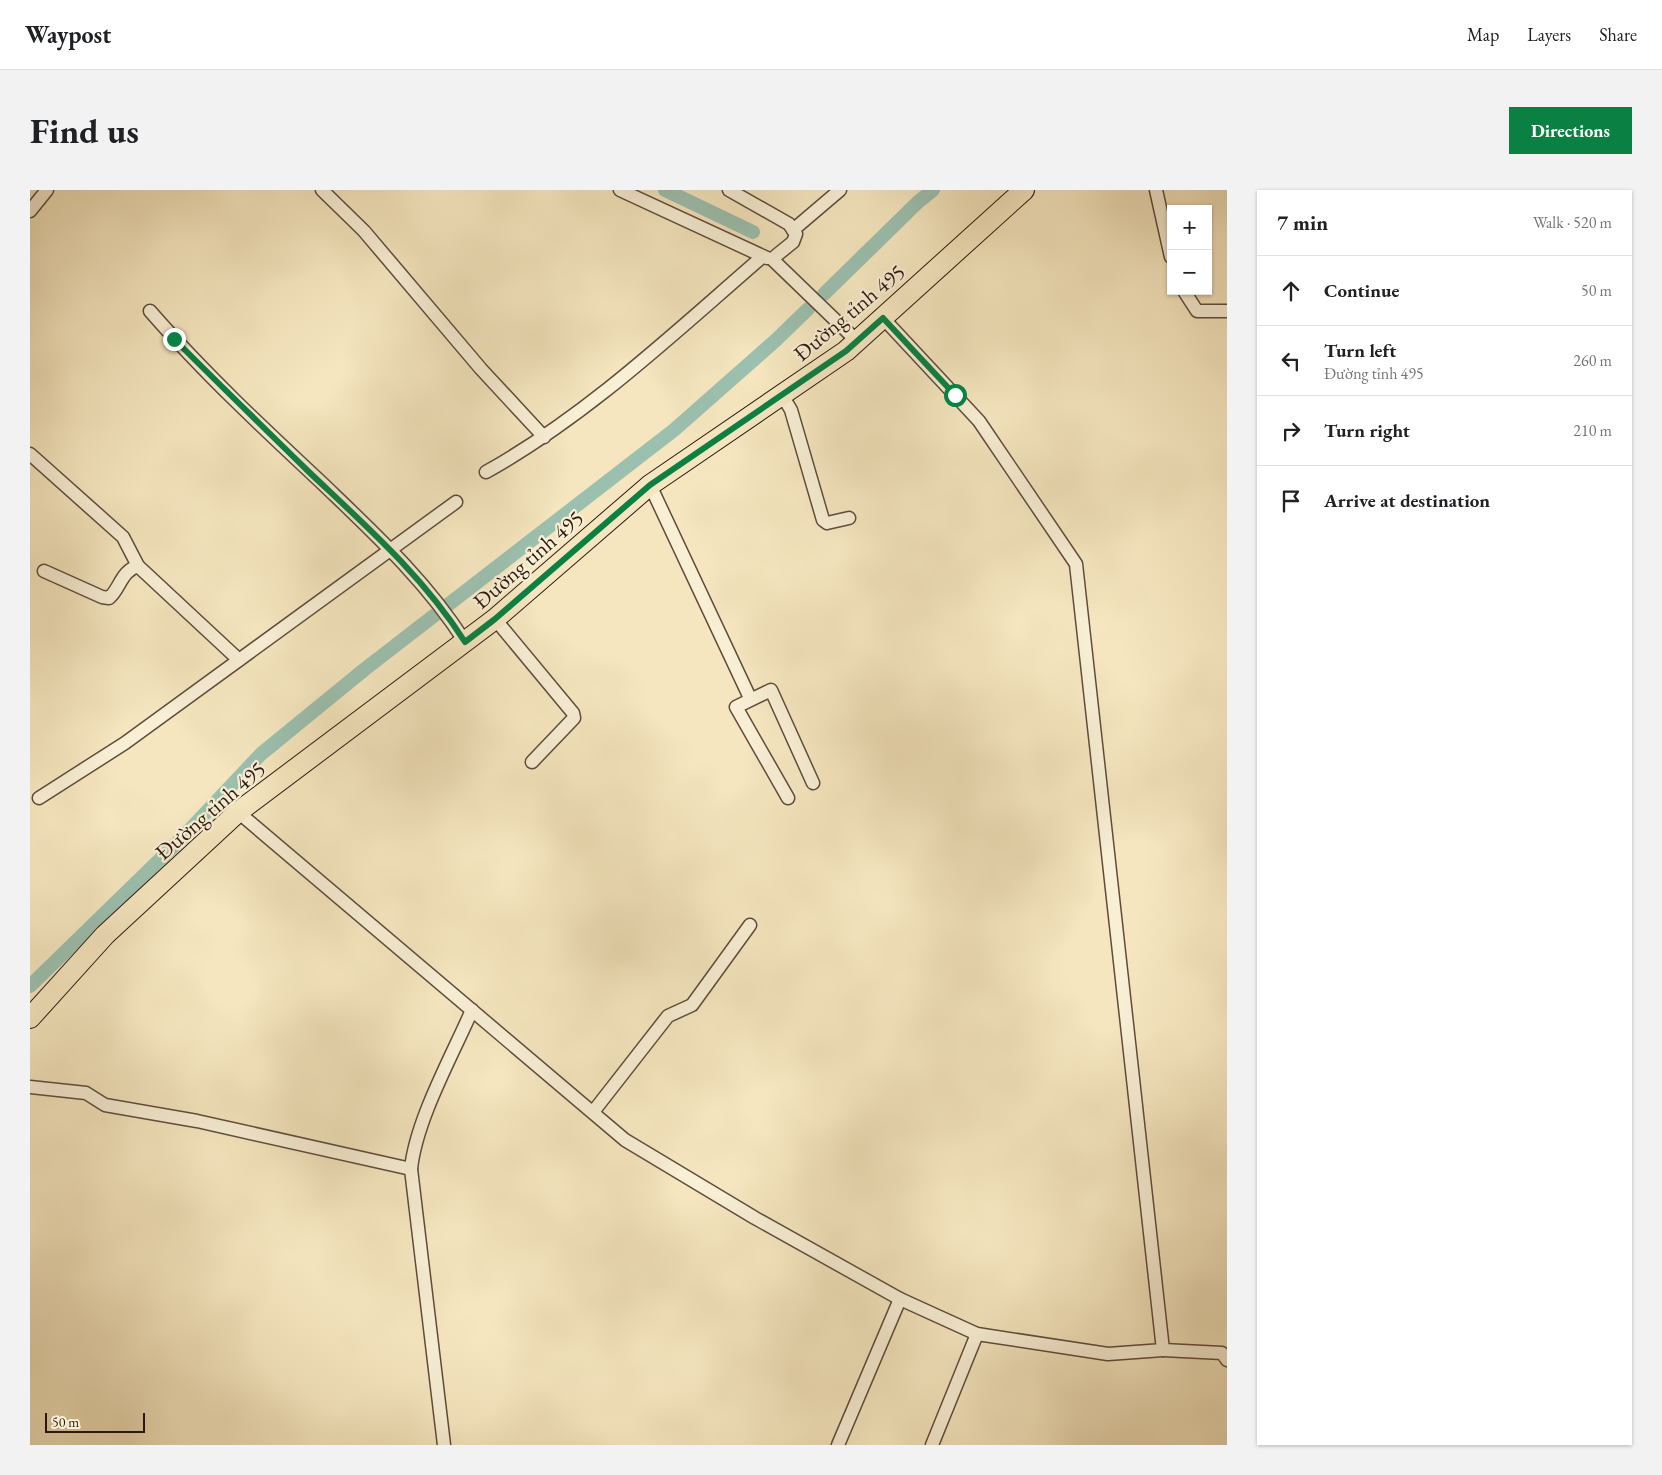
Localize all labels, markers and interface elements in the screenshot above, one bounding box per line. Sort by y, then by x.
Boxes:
text: Waypost [25,19,111,50]
text: Map [1467,23,1499,46]
text: Layers [1527,23,1571,46]
text: Share [1599,23,1637,46]
button: Directions [1509,107,1632,154]
text: Find us [30,108,139,153]
map controls [1167,205,1212,295]
button: + [1167,205,1212,250]
text: 7 min [1277,209,1328,236]
text: Walk · 520 m [1533,212,1612,233]
button: − [1167,250,1212,295]
street label: Đường tỉnh 495 [788,257,911,368]
icon: ahead [1277,277,1305,305]
text: Continue [1324,278,1399,303]
text: 50 m [1581,280,1612,301]
route end [163,328,186,351]
text: Turn left [1324,338,1396,363]
icon: left [1277,347,1305,375]
text: 260 m [1573,350,1612,371]
text: Đường tỉnh 495 [1324,363,1424,384]
route start [944,384,967,407]
icon: right [1277,417,1305,445]
text: Turn right [1324,418,1410,443]
text: 210 m [1573,420,1612,441]
icon: arrive [1277,487,1305,515]
text: Arrive at destination [1324,488,1490,513]
street label: Đường tỉnh 495 [467,503,590,615]
street label: Đường tỉnh 495 [149,754,272,866]
scale bar [45,1410,145,1433]
text: 50 m [52,1413,79,1431]

